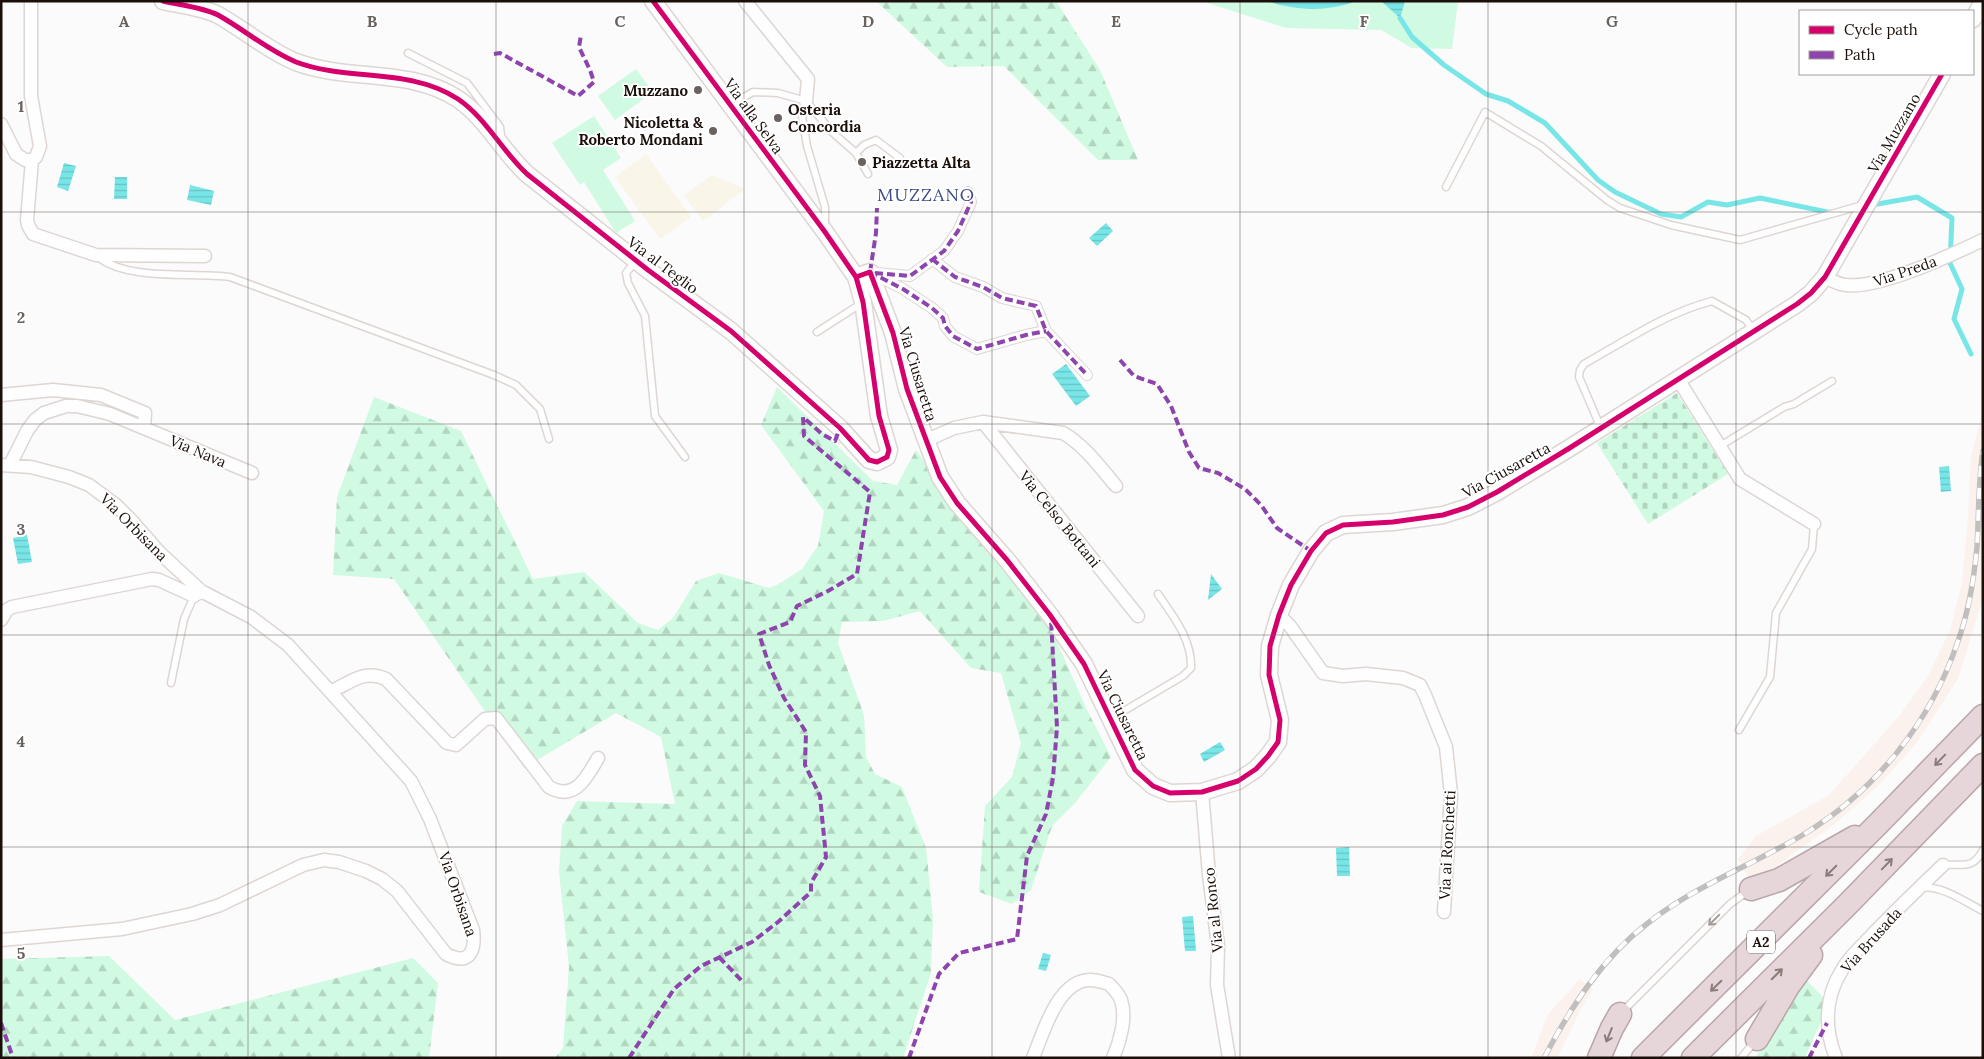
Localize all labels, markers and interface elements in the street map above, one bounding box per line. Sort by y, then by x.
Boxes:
legend [1799,10,1974,75]
text: A [119,11,130,31]
text: B [367,11,378,31]
text: C [614,11,626,31]
text: D [862,11,874,31]
text: E [1111,11,1121,31]
text: F [1359,11,1369,31]
text: G [1606,11,1618,31]
text: Cycle path [1844,20,1918,39]
text: Path [1844,45,1875,64]
street label: Via alla Selva [720,74,788,158]
place label: Muzzano [623,81,688,100]
marker: Muzzano [692,84,704,96]
street label: Via Muzzano [1863,89,1925,177]
text: 1 [18,96,24,116]
place label: Osteria Concordia [788,100,862,136]
marker: Osteria Concordia [772,112,784,124]
place label: Nicoletta & Roberto Mondani [578,113,704,149]
marker: Nicoletta & Roberto Mondani [707,125,719,137]
place label: Piazzetta Alta [872,153,971,172]
marker: Piazzetta Alta [856,156,868,168]
district label: MUZZANO [877,183,975,206]
street label: Via al Teglio [623,232,702,298]
street label: Via Preda [1870,251,1939,291]
text: 2 [17,307,25,327]
street label: Via Ciusaretta [894,324,941,424]
street label: Via Nava [166,430,229,471]
street label: Via Ciusaretta [1458,438,1554,502]
street label: Via Celso Bottani [1015,466,1105,571]
street label: Via Orbisana [95,488,172,565]
text: 3 [17,519,26,539]
street label: Via Ciusaretta [1093,666,1153,763]
text: 4 [17,731,26,751]
one-way arrow [1934,754,1946,767]
street label: Via ai Ronchetti [1435,790,1459,901]
street label: Via Orbisana [434,848,481,939]
one-way arrow [1881,858,1893,870]
one-way arrow [1826,865,1838,877]
street label: Via al Ronco [1199,866,1227,954]
street label: Via Brusada [1836,903,1906,977]
one-way arrow [1708,914,1720,926]
road number: A2 [1747,930,1775,954]
text: 5 [17,943,26,963]
one-way arrow [1771,968,1783,980]
one-way arrow [1710,980,1723,992]
one-way arrow [1603,1028,1612,1043]

